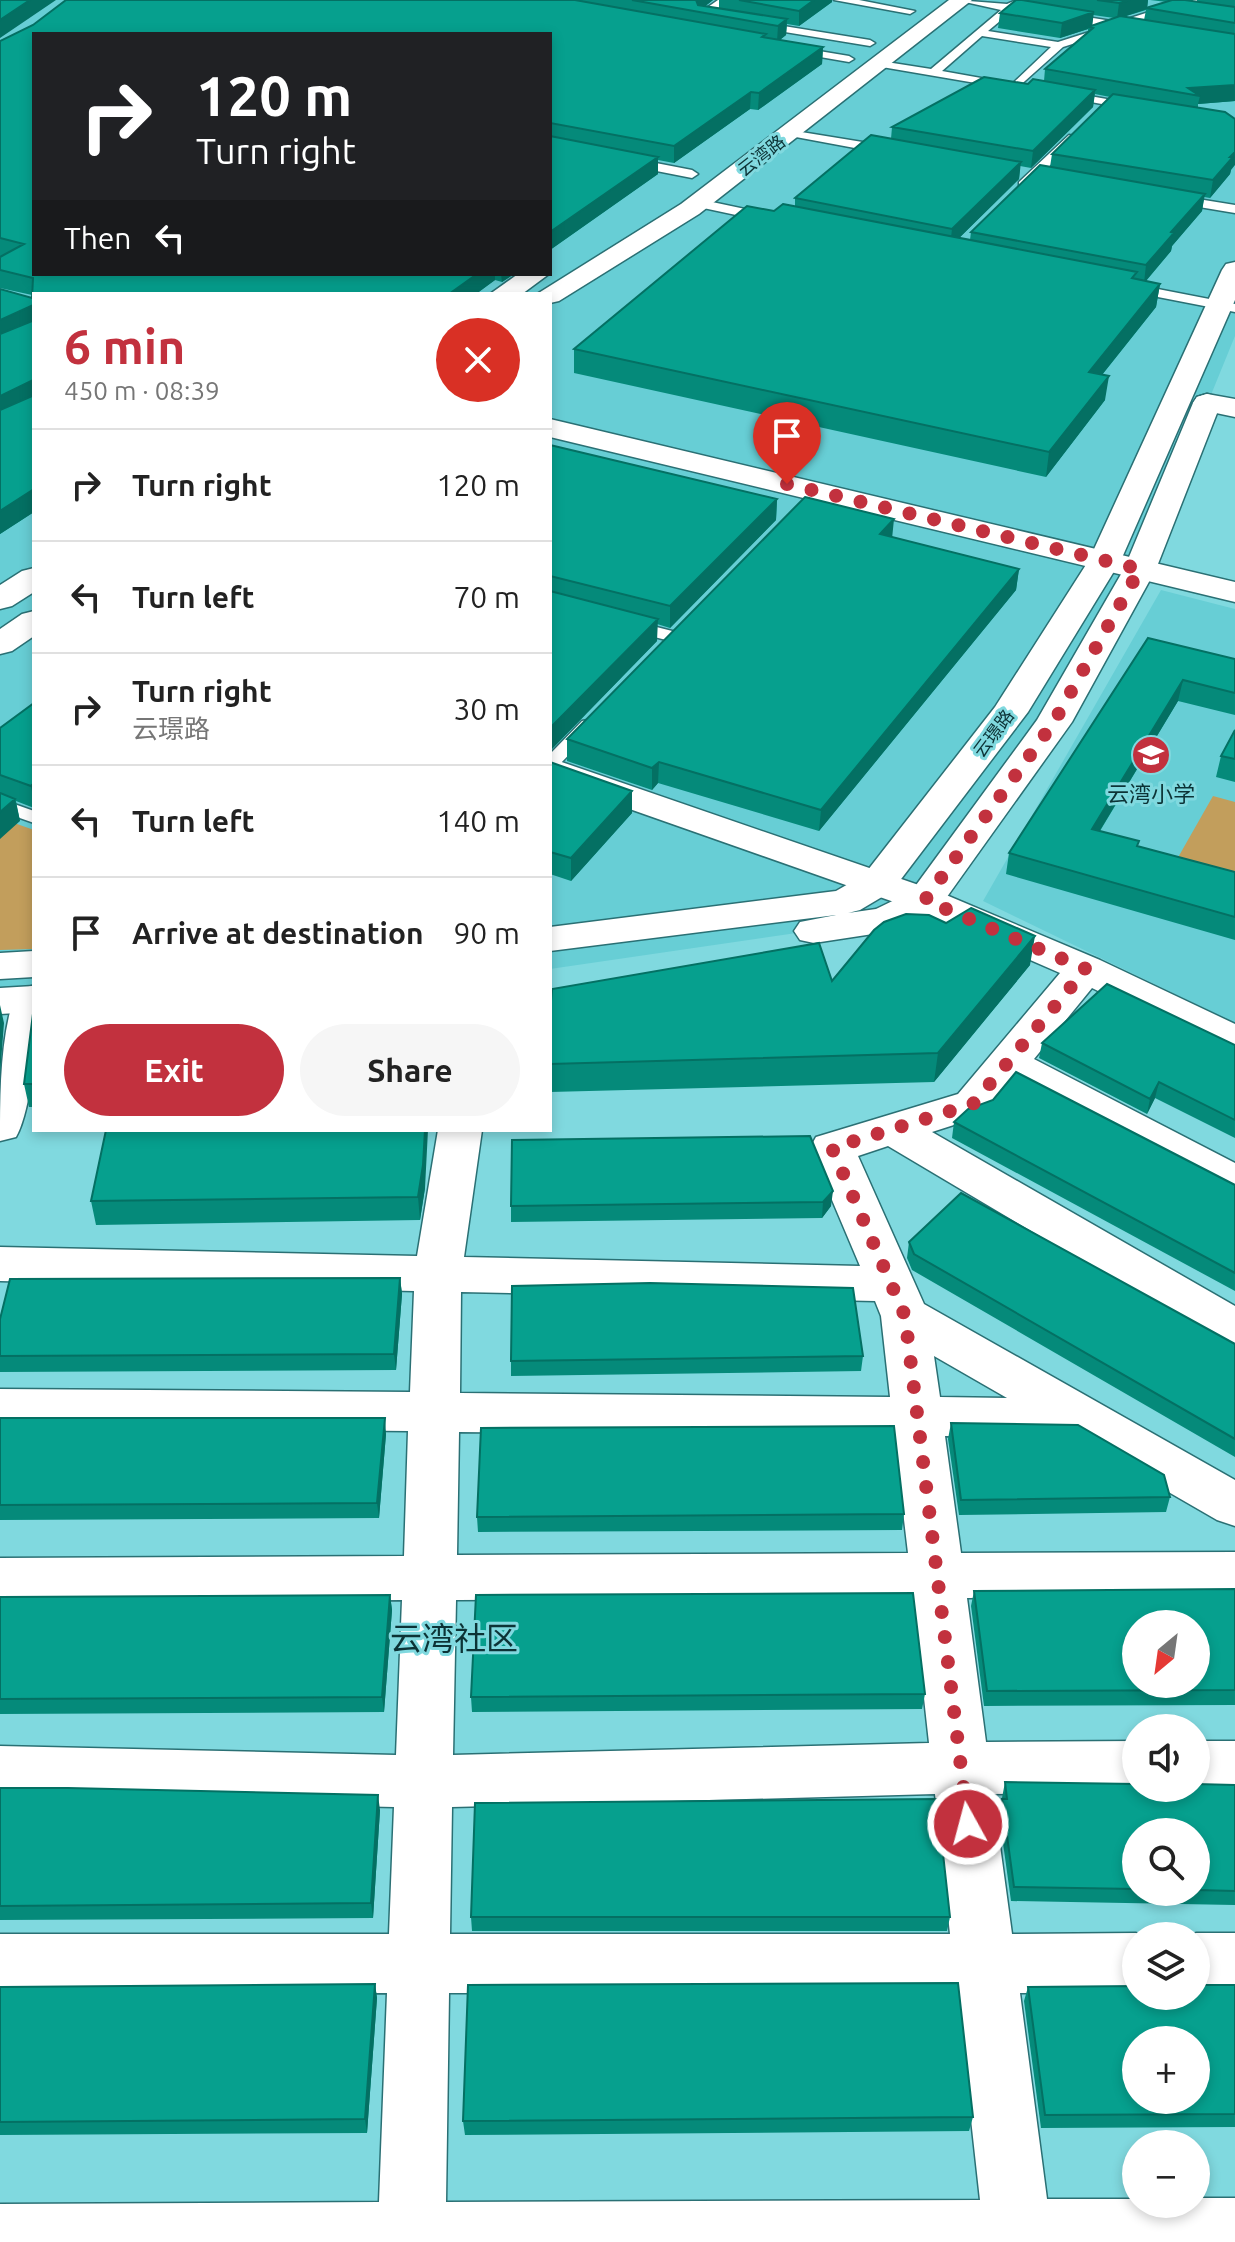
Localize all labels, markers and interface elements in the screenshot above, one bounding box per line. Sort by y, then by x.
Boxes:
icon: right [64,64,168,168]
text: 120 m [196,64,352,127]
text: Turn right [196,130,356,171]
street label: 云湾路 [734,130,788,180]
icon: left [148,216,192,260]
text: Then [64,221,132,255]
button: close [436,318,520,402]
text: 6 min [64,319,185,373]
text: 450 m · 08:39 [64,376,220,405]
pin [753,402,821,484]
icon: arrive [765,414,809,458]
icon: right [64,463,108,507]
text: Turn right [132,468,272,502]
text: 120 m [436,468,520,502]
icon: left [64,575,108,619]
text: Turn left [132,580,254,614]
text: 70 m [453,580,520,614]
text: Turn right [132,674,272,708]
icon: right [64,687,108,731]
text: 30 m [453,692,520,726]
street label: 云璟路 [969,705,1017,761]
text: 云璟路 [132,714,210,743]
school or university icon: 云湾小学 [1130,734,1172,776]
place label: 云湾小学 [1107,781,1195,806]
icon: left [64,799,108,843]
text: Turn left [132,804,254,838]
text: 140 m [436,804,520,838]
icon: arrive [64,911,108,955]
text: Arrive at destination [132,916,424,950]
text: 90 m [453,916,520,950]
button: Exit [64,1024,284,1116]
button: Share [300,1024,520,1116]
north arrow [1122,1610,1210,1698]
map controls [1122,1610,1210,2218]
district label: 云湾社区 [390,1620,518,1656]
button: sound [1122,1714,1210,1802]
position arrow [926,1782,1010,1866]
button: search [1122,1818,1210,1906]
button: layers [1122,1922,1210,2010]
button: + [1122,2026,1210,2114]
button: − [1122,2130,1210,2218]

